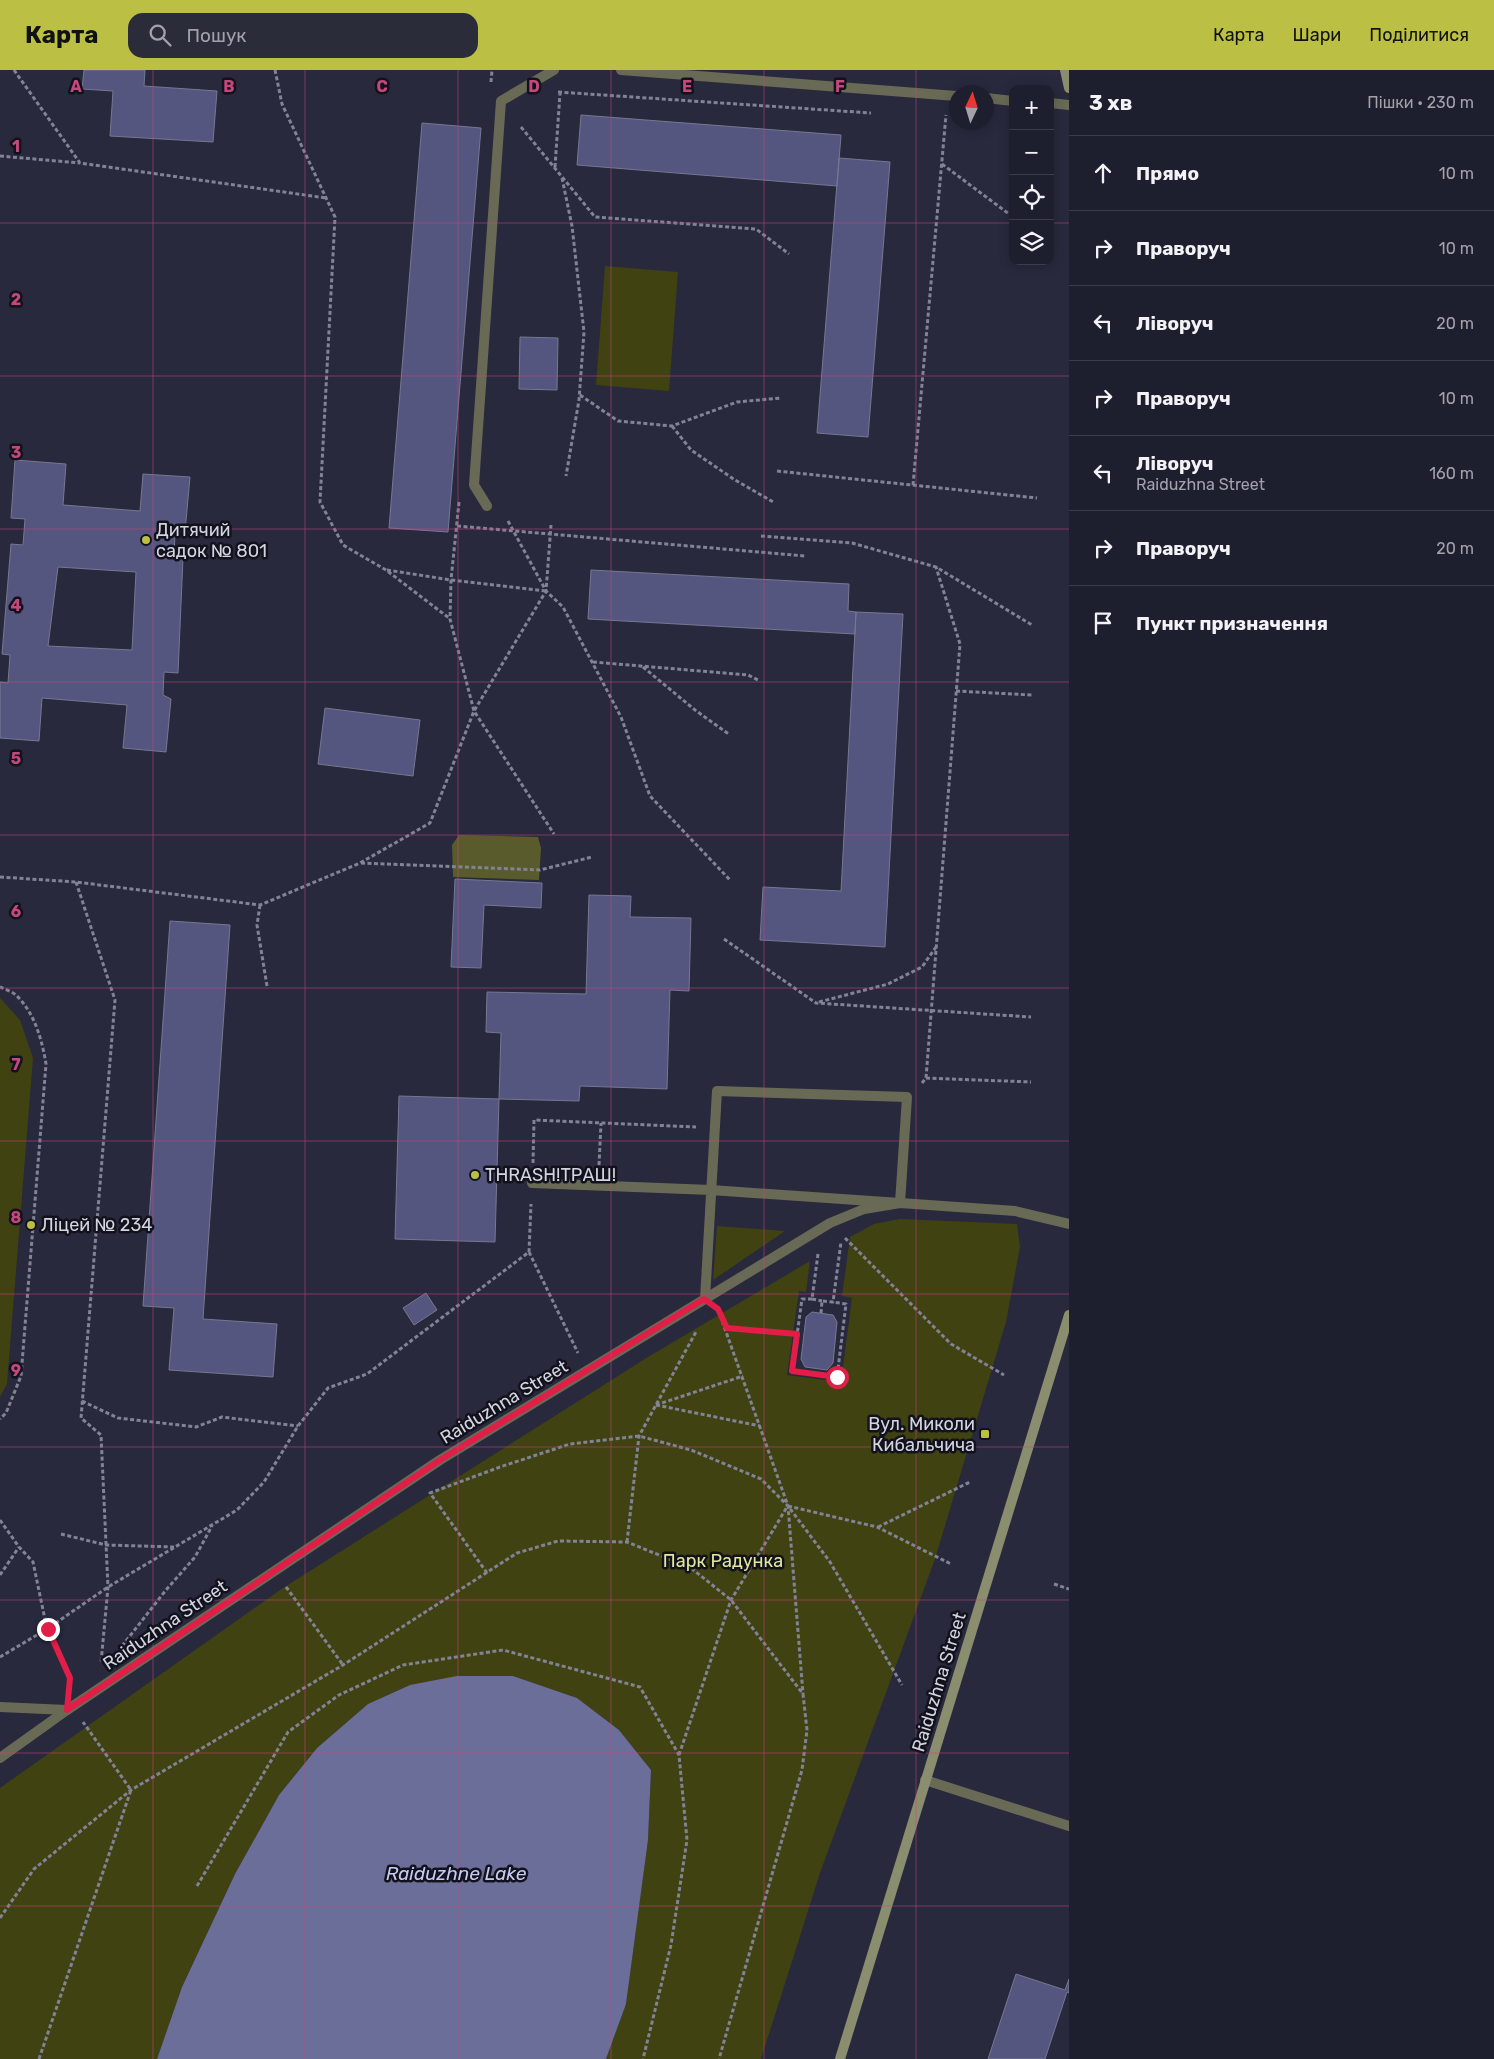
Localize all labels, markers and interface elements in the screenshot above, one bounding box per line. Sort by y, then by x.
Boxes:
search box [128,13,478,58]
text: Карта [25,21,98,49]
icon: search [146,21,174,49]
text: Пошук [186,24,246,47]
text: Карта [1213,24,1264,46]
text: Шари [1292,24,1341,46]
text: Поділитися [1369,24,1469,46]
text: A [70,77,82,96]
text: B [223,77,235,96]
text: C [376,77,388,96]
text: D [528,77,540,96]
text: E [682,77,692,96]
text: F [835,77,845,96]
north arrow [949,85,994,130]
map controls [1009,85,1054,265]
button: + [1009,85,1054,130]
text: 3 хв [1089,90,1132,115]
text: Пішки · 230 m [1367,93,1474,112]
button: − [1009,130,1054,175]
text: 1 [12,137,20,156]
icon: ahead [1089,159,1117,187]
text: Прямо [1136,162,1199,185]
text: 10 m [1439,164,1474,183]
button: locate [1009,175,1054,220]
button: layers [1009,220,1054,265]
icon: right [1089,234,1117,262]
text: Праворуч [1136,237,1231,260]
text: 10 m [1439,239,1474,258]
text: 2 [11,290,21,309]
icon: left [1089,309,1117,337]
text: Ліворуч [1136,312,1213,335]
text: 20 m [1436,314,1474,333]
icon: right [1089,384,1117,412]
text: Праворуч [1136,387,1231,410]
text: 10 m [1439,389,1474,408]
text: 3 [11,443,21,462]
text: Ліворуч [1136,452,1213,475]
icon: left [1089,459,1117,487]
text: 160 m [1429,464,1474,483]
text: Raiduzhna Street [1136,475,1265,494]
place label: Дитячий садок № 801 [156,519,267,562]
marker: Дитячий садок № 801 [140,534,152,546]
icon: right [1089,534,1117,562]
text: Праворуч [1136,537,1231,560]
text: 20 m [1436,539,1474,558]
text: 4 [11,596,22,615]
icon: arrive [1089,609,1117,637]
text: Пункт призначення [1136,612,1328,635]
text: 5 [11,749,21,768]
text: 6 [11,902,21,921]
text: 7 [11,1055,21,1074]
place label: ТHRASH!ТРАШ! [485,1164,616,1186]
marker: ТHRASH!ТРАШ! [469,1169,481,1181]
text: 8 [11,1208,22,1227]
place label: Ліцей № 234 [41,1214,152,1236]
marker: Ліцей № 234 [25,1219,37,1231]
street label: Raiduzhna Street [436,1355,572,1449]
text: 9 [11,1361,21,1380]
route start [826,1366,849,1389]
place label: Вул. Миколи Кибальчича [868,1413,975,1456]
marker: Вул. Миколи Кибальчича [979,1428,991,1440]
park label: Парк Радунка [663,1550,783,1572]
street label: Raiduzhna Street [99,1575,231,1675]
street label: Raiduzhna Street [907,1609,971,1755]
route end [37,1618,60,1641]
water label: Raiduzhne Lake [386,1862,527,1885]

